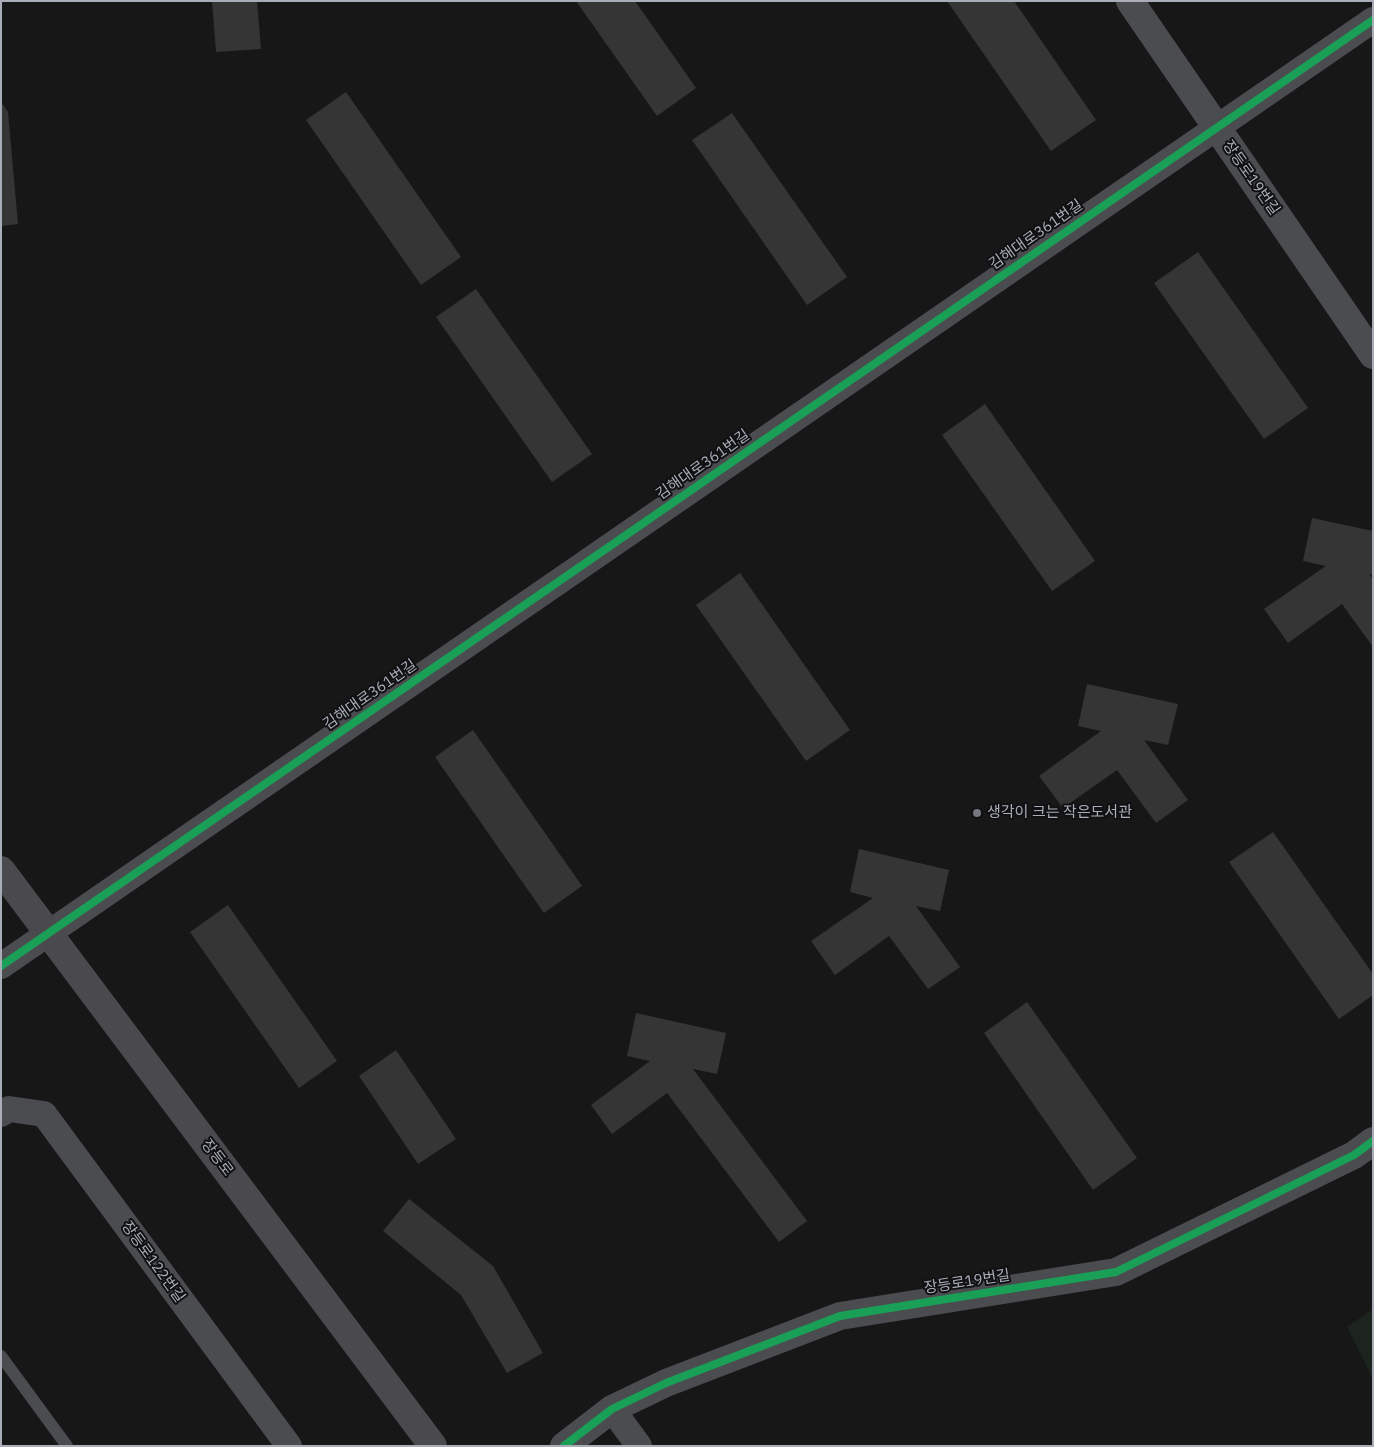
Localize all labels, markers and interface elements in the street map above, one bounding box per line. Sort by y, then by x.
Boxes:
street label: 장등로19번길 [1219,137,1283,219]
street label: 김해대로361번길 [986,196,1086,274]
street label: 김해대로361번길 [653,426,753,504]
street label: 김해대로361번길 [320,656,420,734]
place label: 생각이 크는 작은도서관 [987,804,1132,822]
marker: 생각이 크는 작은도서관 [971,807,983,819]
street label: 장등로 [197,1136,237,1180]
street label: 장등로122번길 [118,1218,188,1306]
street label: 장등로19번길 [923,1266,1011,1298]

